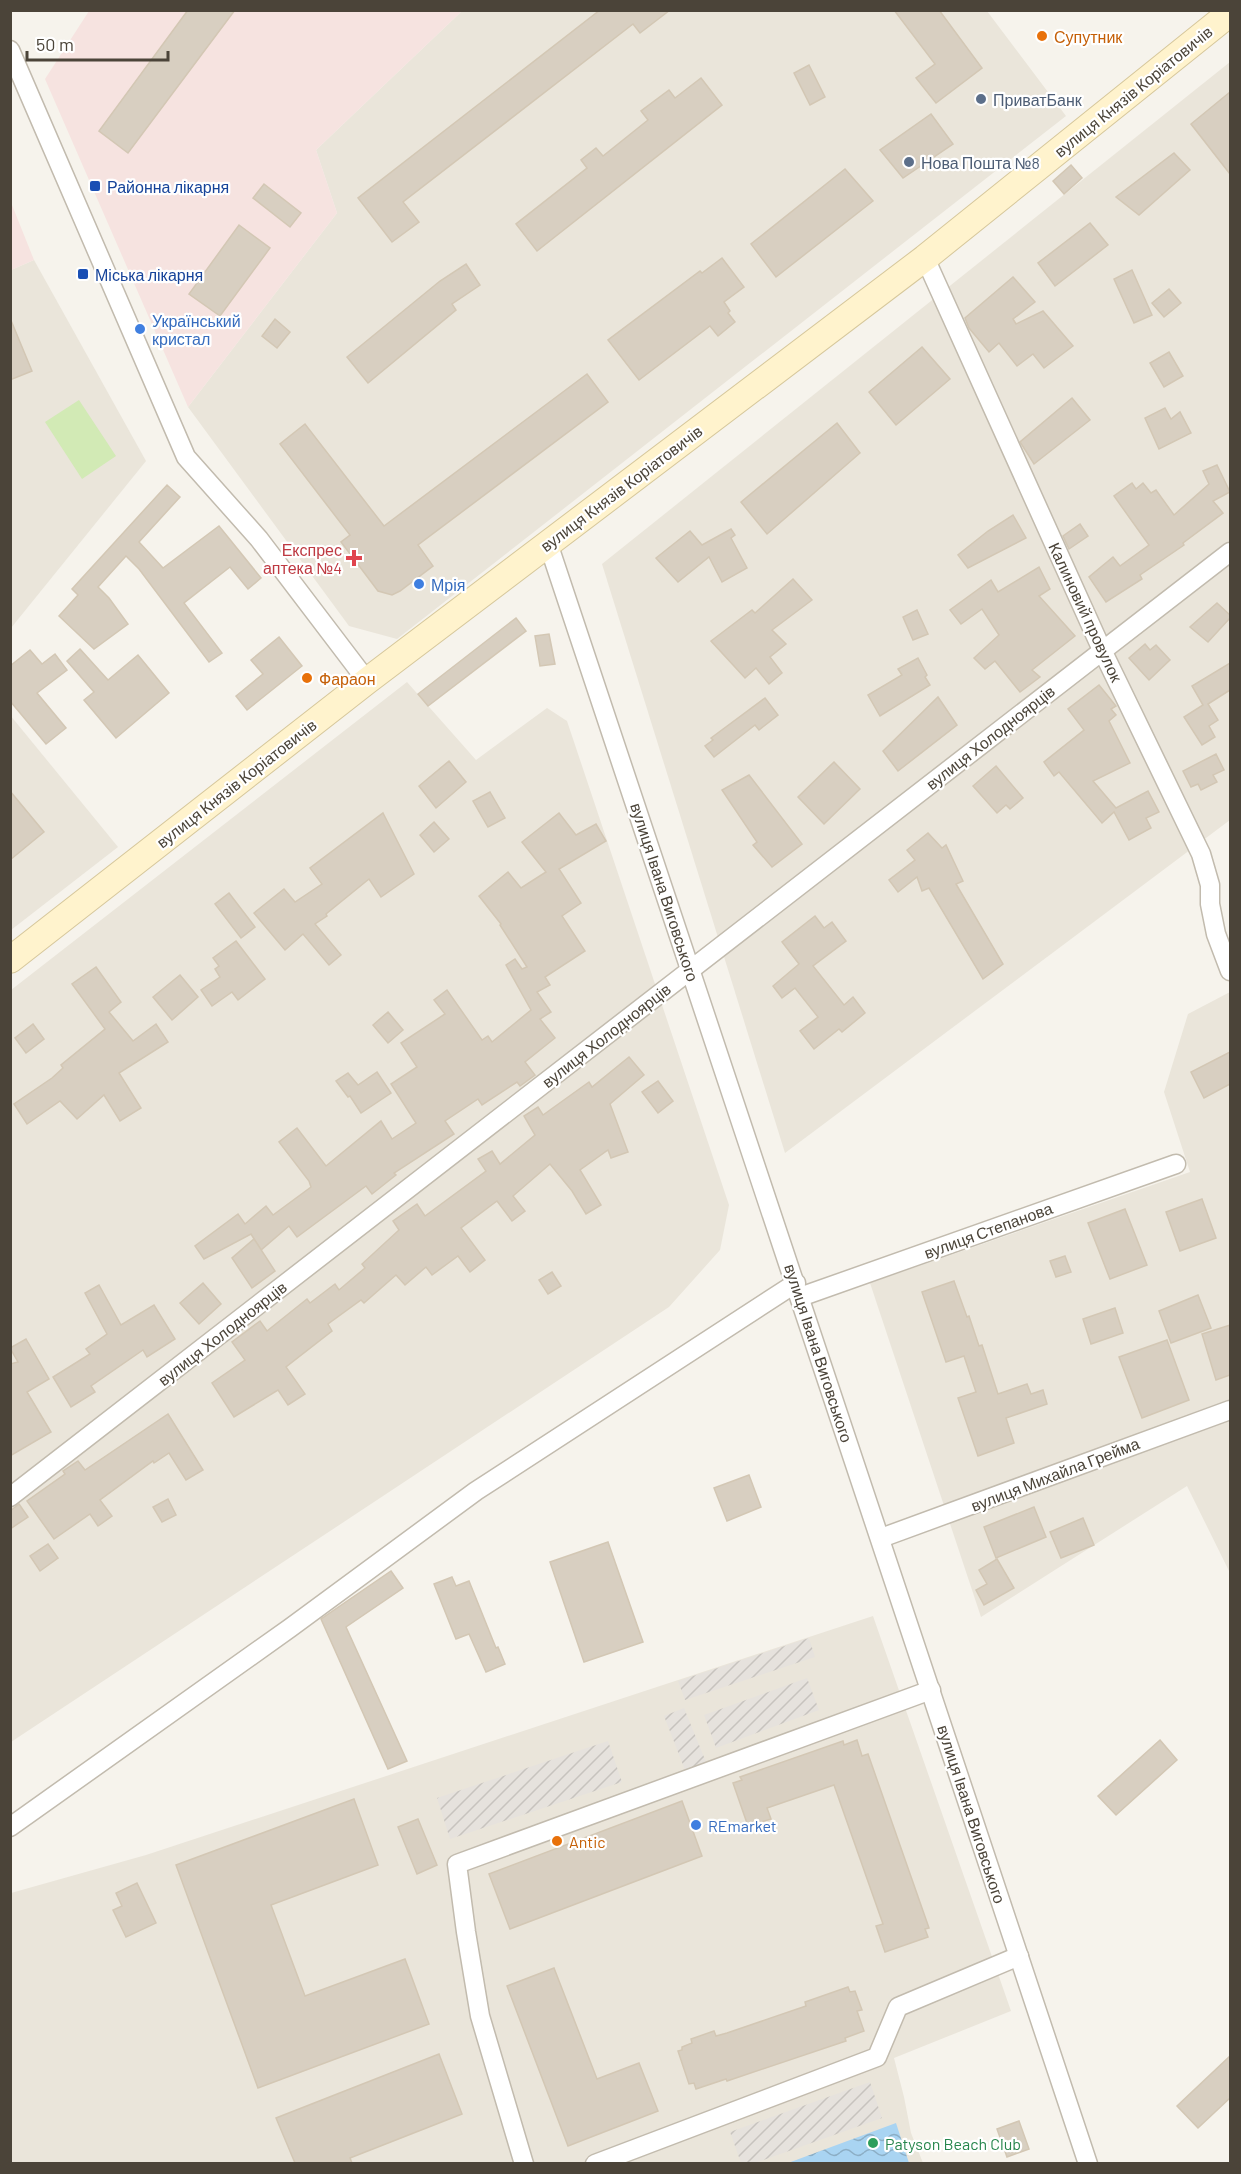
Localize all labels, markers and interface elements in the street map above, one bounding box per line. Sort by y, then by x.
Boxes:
street label: вулиця Князів Коріатовичів [1050,21,1216,161]
scale bar [27,24,168,62]
place label: Супутник [1054,27,1123,46]
marker: Супутник [1035,29,1049,43]
text: 50 m [36,33,74,55]
place label: ПриватБанк [993,90,1083,109]
marker: ПриватБанк [974,92,988,106]
place label: Нова Пошта №8 [921,153,1040,172]
marker: Нова Пошта №8 [902,155,916,169]
place label: Районна лікарня [107,177,229,196]
marker: Районна лікарня [88,179,102,193]
place label: Міська лікарня [95,265,203,284]
marker: Міська лікарня [76,267,90,281]
place label: Український кристал [152,311,241,348]
marker: Український кристал [133,322,147,336]
street label: вулиця Князів Коріатовичів [536,421,706,555]
street label: Калиновий провулок [1045,539,1127,686]
place label: Експрес аптека №4 [263,540,342,577]
marker: Експрес аптека №4 [347,551,361,565]
place label: Мрія [431,575,465,594]
marker: Мрія [412,577,426,591]
place label: Фараон [319,669,376,688]
marker: Фараон [300,671,314,685]
street label: вулиця Холодноярців [922,681,1058,793]
street label: вулиця Князів Коріатовичів [152,715,320,851]
street label: вулиця Івана Виговського [627,800,703,984]
street label: вулиця Холодноярців [538,979,674,1091]
street label: вулиця Степанова [921,1198,1055,1262]
street label: вулиця Івана Виговського [781,1261,857,1445]
street label: вулиця Холодноярців [154,1277,290,1389]
street label: вулиця Михайла Грейма [968,1433,1142,1515]
street label: вулиця Івана Виговського [934,1722,1010,1906]
place label: REmarket [708,1816,777,1835]
marker: REmarket [689,1818,703,1832]
place label: Antic [569,1832,606,1851]
marker: Antic [550,1834,564,1848]
place label: Patyson Beach Club [885,2134,1021,2153]
marker: Patyson Beach Club [866,2136,880,2150]

